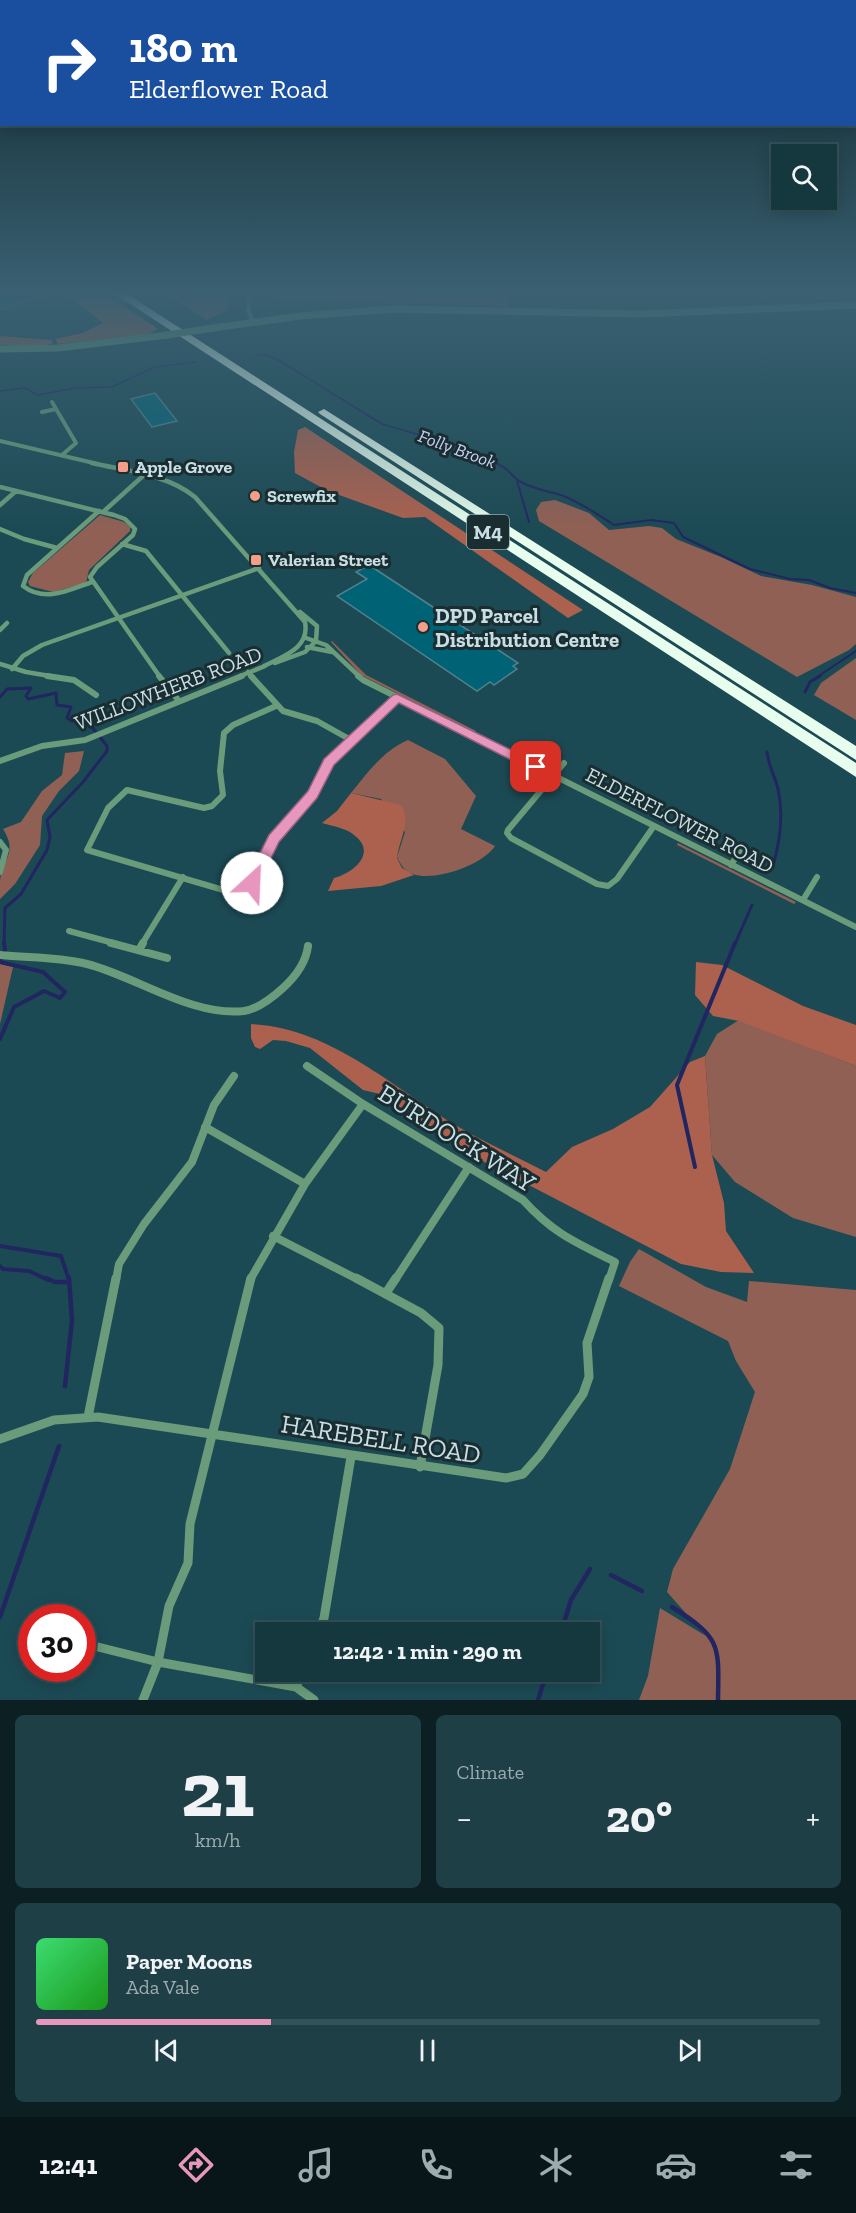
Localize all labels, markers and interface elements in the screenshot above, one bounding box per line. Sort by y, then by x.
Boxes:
text: 180 m [129,22,237,73]
icon: right [30,24,108,102]
text: Elderflower Road [129,73,328,105]
map controls [771,144,837,210]
button: search [771,144,837,210]
water label: Folly Brook [415,425,499,473]
place label: Apple Grove [135,456,233,478]
marker: Apple Grove [116,460,130,474]
place label: Screwfix [267,485,336,507]
marker: Screwfix [248,489,262,503]
road number: M4 [467,515,509,549]
place label: Valerian Street [268,549,389,571]
marker: Valerian Street [249,553,263,567]
place label: DPD Parcel Distribution Centre [435,603,619,652]
marker: DPD Parcel Distribution Centre [416,620,430,634]
street label: WILLOWHERB ROAD [71,641,265,735]
pin [510,741,561,792]
icon: arrive [519,750,552,783]
street label: ELDERFLOWER ROAD [582,762,778,878]
position arrow [220,851,284,915]
street label: BURDOCK WAY [372,1077,542,1199]
street label: HAREBELL ROAD [279,1407,483,1471]
speed limit sign: 30 [18,1604,96,1682]
text: 12:42 · 1 min · 290 m [333,1638,522,1665]
text: 21 [181,1742,254,1836]
text: Climate [457,1760,524,1784]
text: 20° [606,1790,672,1844]
text: − [457,1798,472,1837]
text: + [806,1798,820,1837]
text: km/h [195,1828,241,1852]
text: Paper Moons [126,1948,252,1975]
text: Ada Vale [126,1975,199,1999]
icon: previous [150,2034,183,2067]
icon: pause [411,2034,444,2067]
icon: next [673,2034,706,2067]
icon: directions [175,2144,217,2186]
icon: music [295,2144,337,2186]
icon: phone [415,2144,457,2186]
icon: climate [535,2144,577,2186]
icon: car [655,2144,697,2186]
icon: filters [775,2144,817,2186]
text: 12:41 [39,2149,97,2181]

